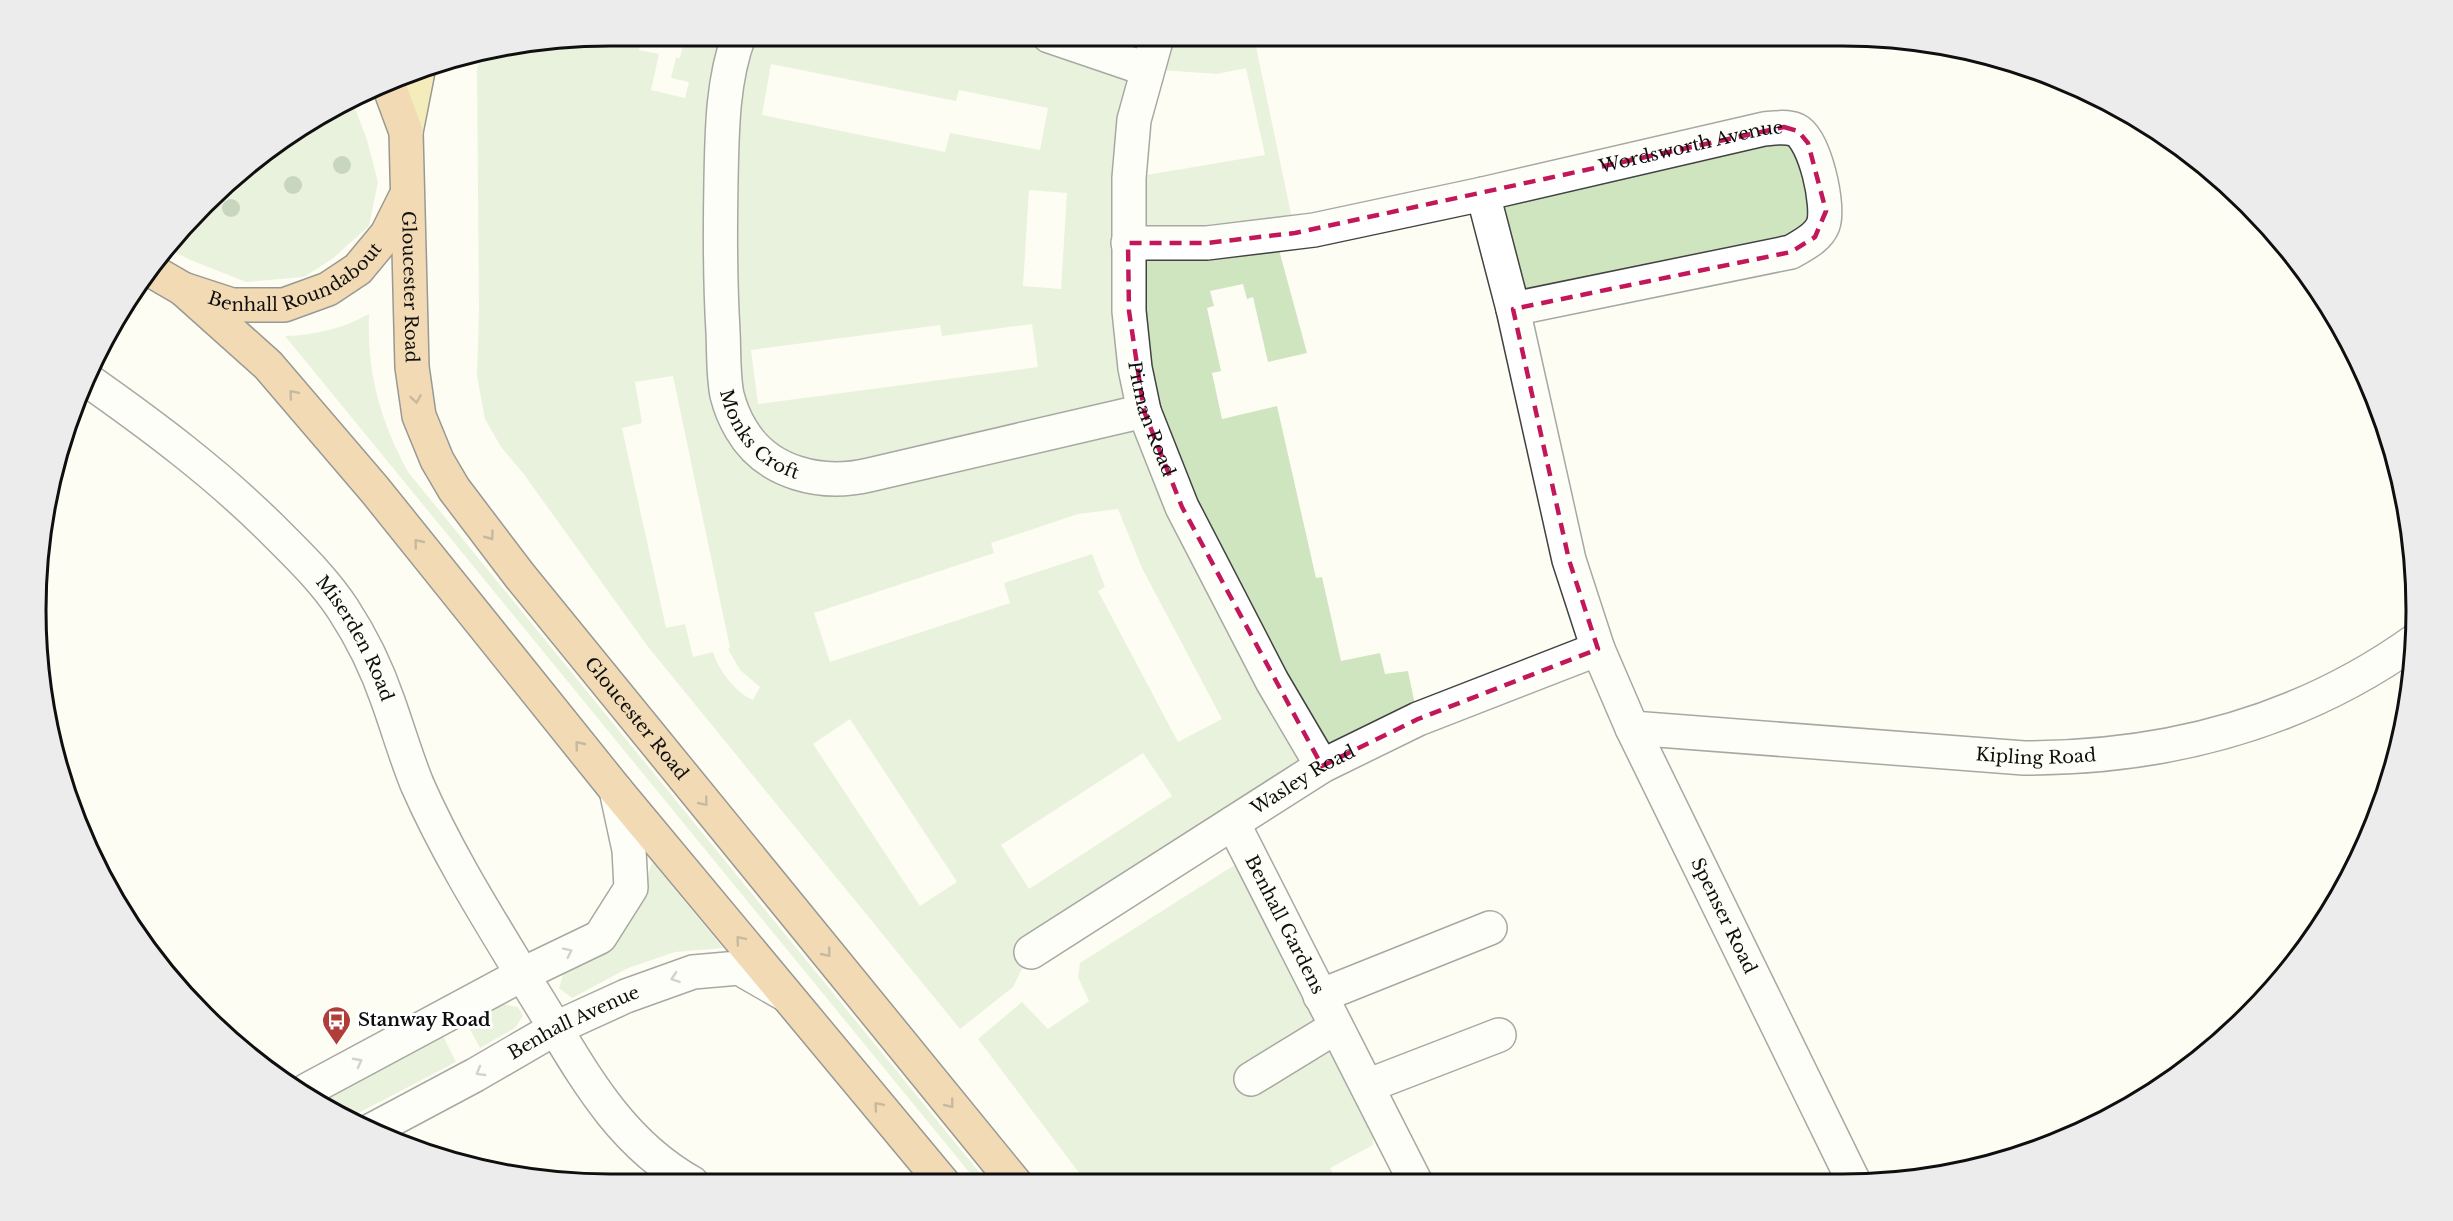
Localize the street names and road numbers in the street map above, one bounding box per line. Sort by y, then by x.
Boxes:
street label: Wordsworth Avenue [1596,116,1784,178]
street label: Gloucester Road [397,211,423,363]
street label: Benhall Roundabout [205,238,386,316]
street label: Pitman Road [1123,360,1180,480]
street label: Monks Croft [715,387,802,484]
street label: Miserden Road [311,571,398,704]
street label: Gloucester Road [580,653,693,784]
street label: Wasley Road [1246,740,1359,820]
street label: Kipling Road [1975,743,2097,769]
street label: Benhall Gardens [1240,851,1329,998]
street label: Spenser Road [1686,854,1761,977]
street label: Benhall Avenue [504,981,642,1064]

